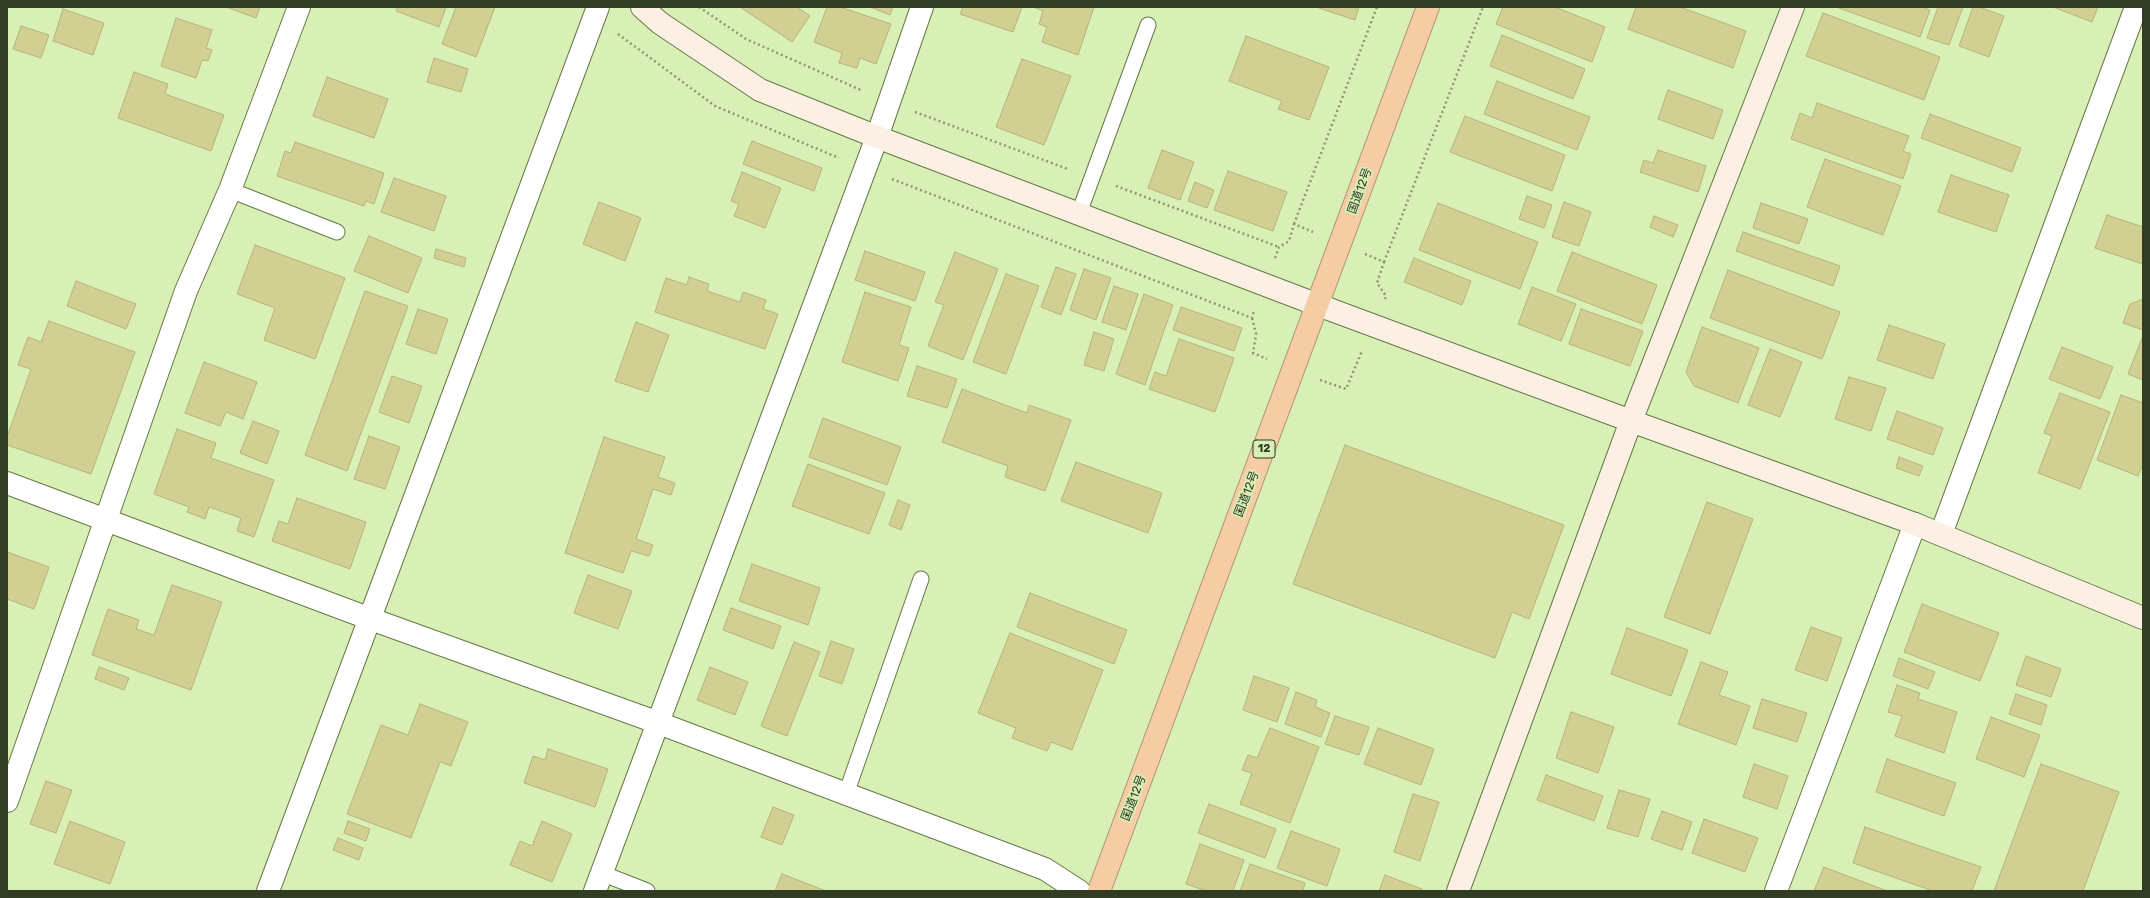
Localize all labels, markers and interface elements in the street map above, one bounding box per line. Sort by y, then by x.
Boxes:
street label: 国道12号 [1345,166,1375,216]
road number: 12 [1253,440,1275,458]
street label: 国道12号 [1232,469,1262,519]
street label: 国道12号 [1119,773,1149,823]

